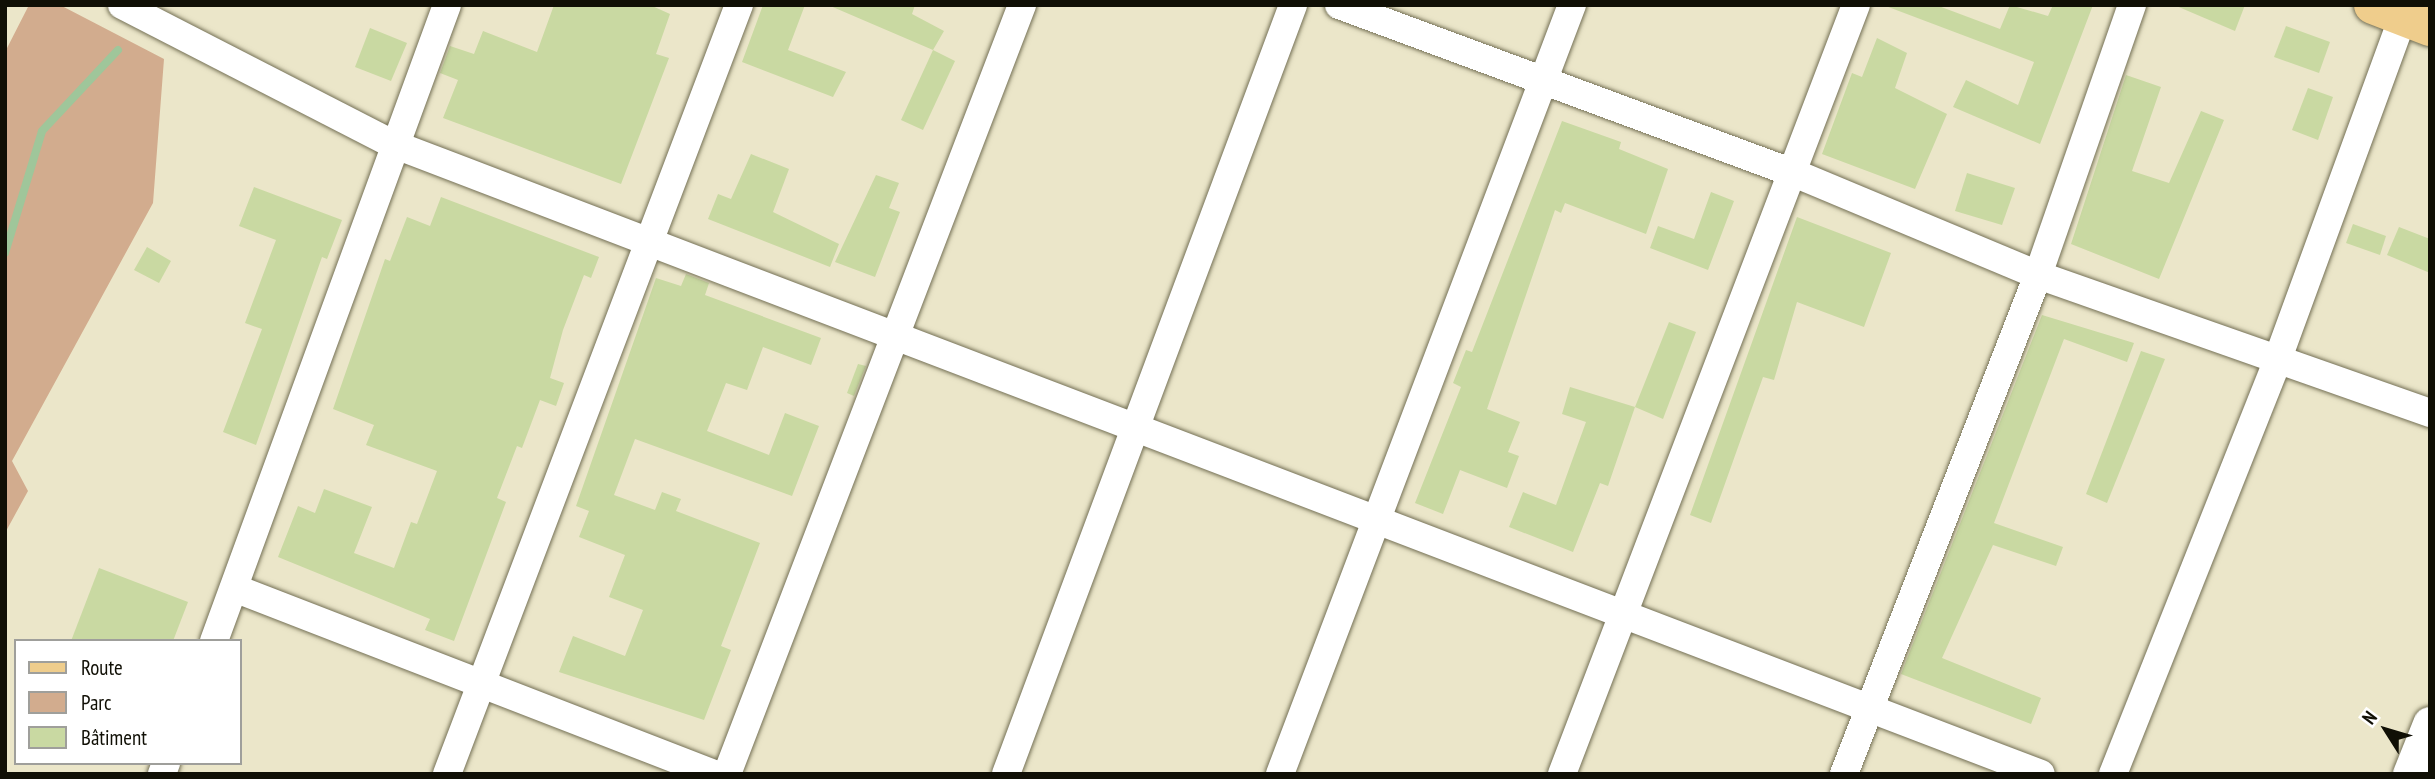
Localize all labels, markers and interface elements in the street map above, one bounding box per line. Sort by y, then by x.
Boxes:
legend [14,639,242,765]
text: Route [81,654,123,681]
text: Parc [81,689,112,716]
north arrow [2351,695,2421,765]
text: N [2357,706,2382,729]
text: Bâtiment [81,724,147,751]

